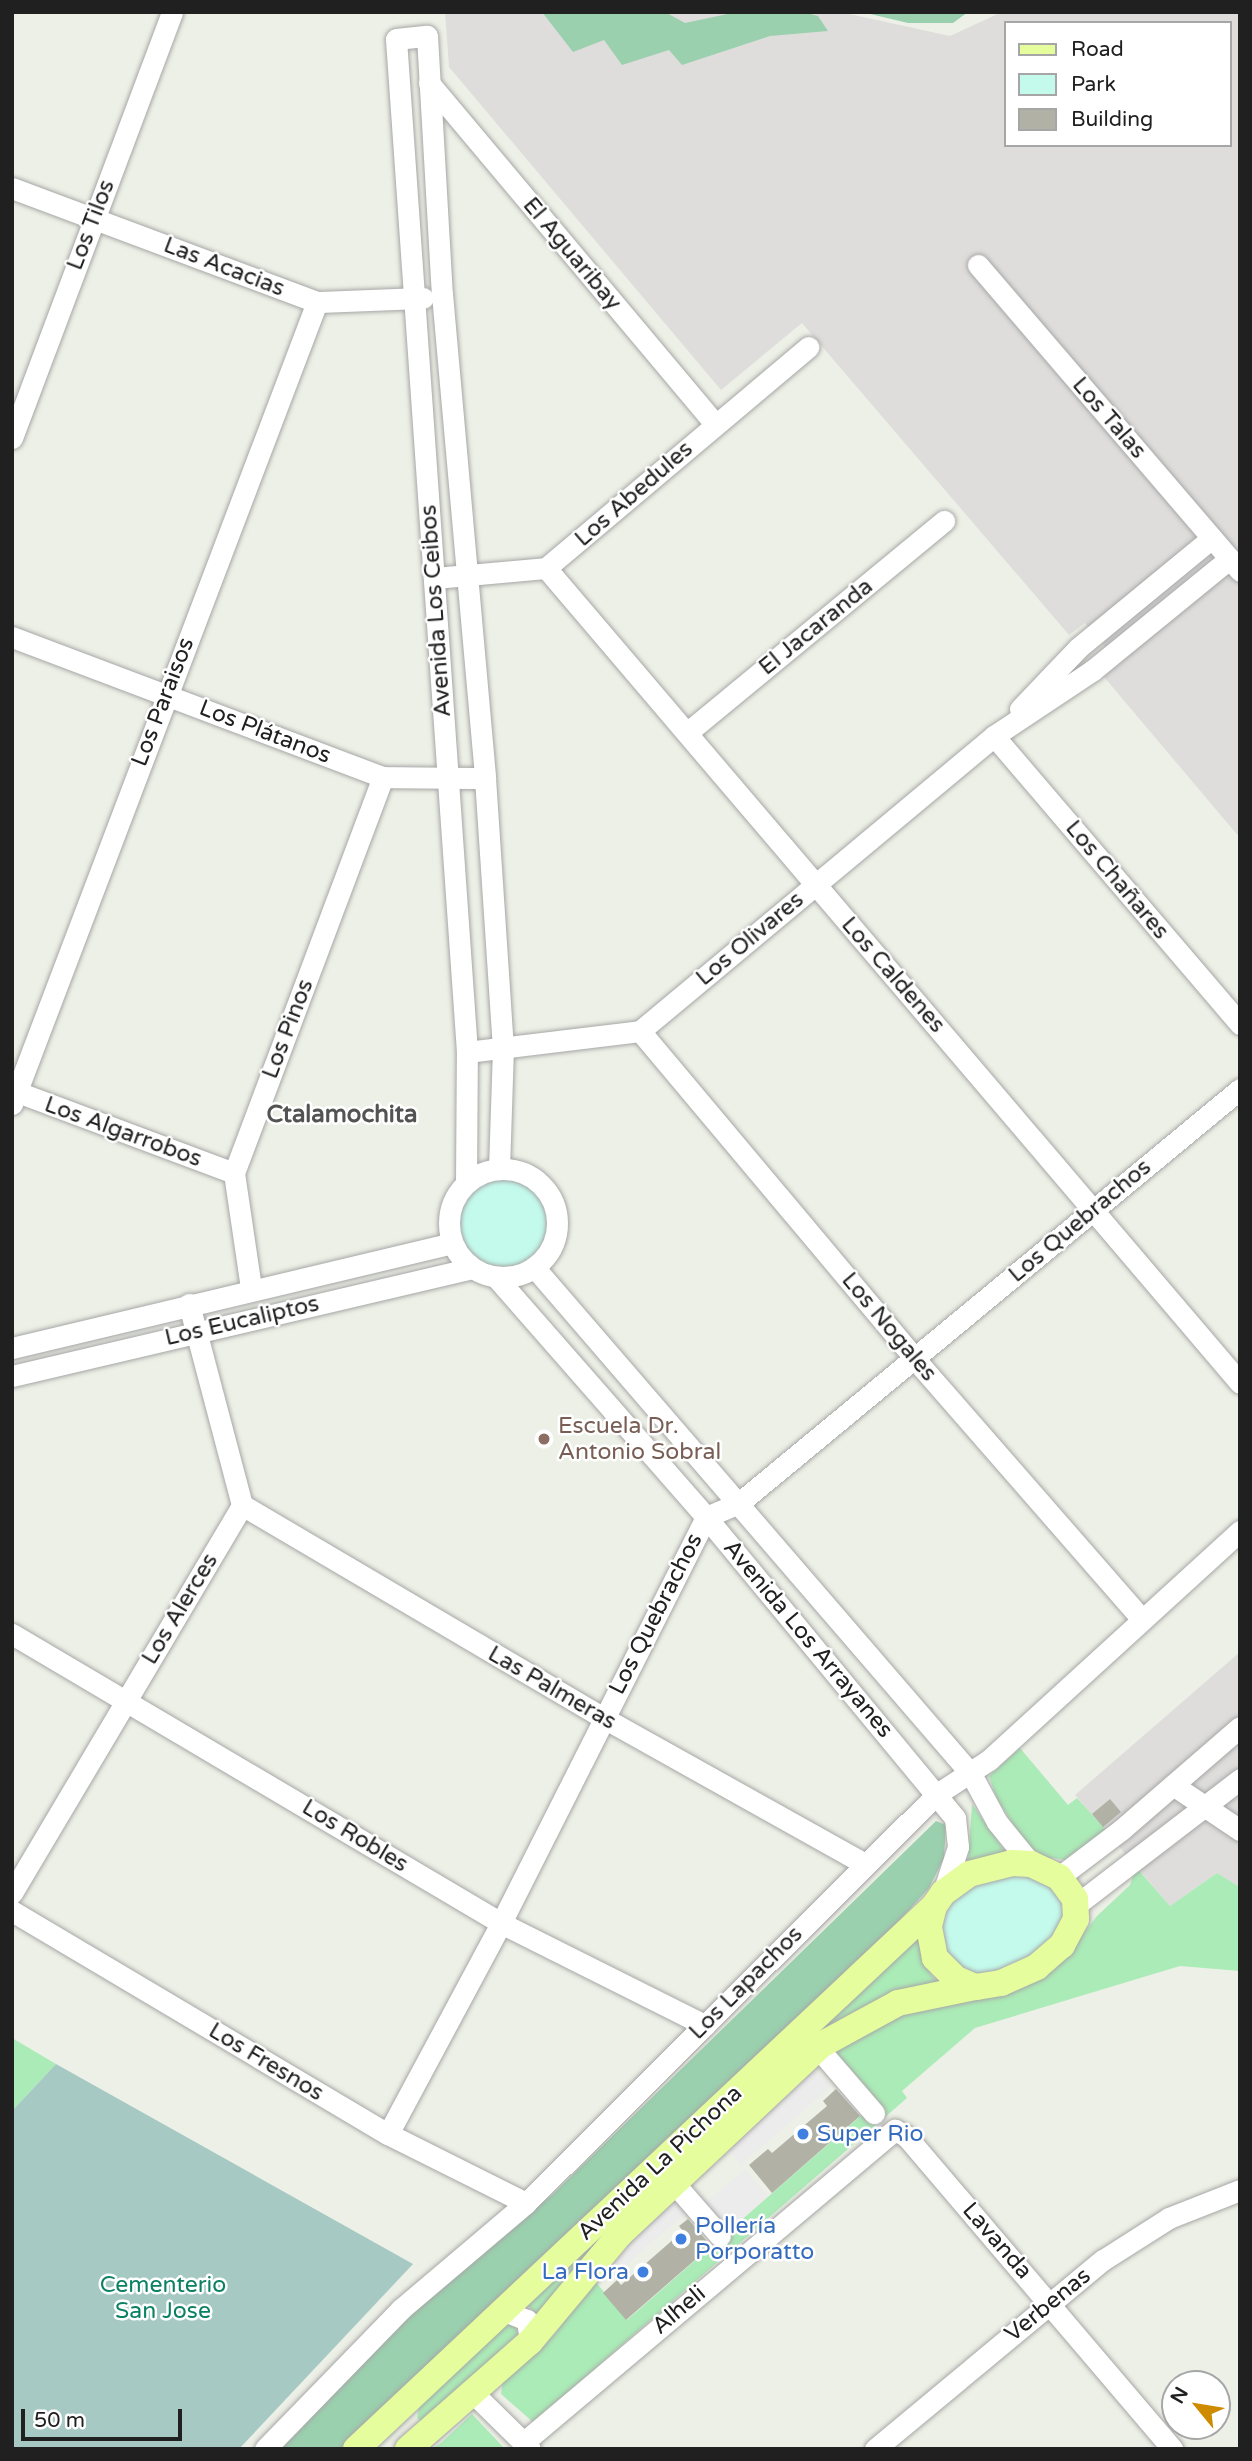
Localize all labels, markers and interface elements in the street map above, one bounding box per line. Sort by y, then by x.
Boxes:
legend [1004,21,1231,147]
text: Road [1071,37,1124,62]
text: Park [1071,72,1116,97]
text: Building [1071,107,1153,132]
street label: Los Tilos [61,176,121,274]
street label: El Aguaribay [517,192,627,316]
street label: Las Acacias [160,231,288,303]
street label: Los Talas [1066,372,1152,464]
street label: Los Abedules [569,435,699,553]
street label: Avenida Los Ceibos [415,504,457,718]
street label: El Jacaranda [754,573,878,681]
street label: Los Paraisos [126,634,200,770]
street label: Los Plátanos [195,694,335,770]
street label: Los Chañares [1059,815,1175,945]
street label: Los Olivares [691,886,809,992]
street label: Los Caldenes [835,911,951,1039]
street label: Los Pinos [256,975,320,1083]
street label: Los Algarrobos [41,1091,205,1173]
district label: Ctalamochita [267,1101,417,1129]
street label: Los Quebrachos [1003,1153,1157,1289]
street label: Los Nogales [835,1267,943,1387]
street label: Los Eucaliptos [162,1290,322,1352]
place label: Escuela Dr. Antonio Sobral [558,1412,721,1466]
marker: Escuela Dr. Antonio Sobral [536,1431,552,1447]
street label: Los Quebrachos [603,1529,709,1699]
street label: Avenida Los Arrayanes [717,1535,899,1743]
street label: Los Alerces [136,1548,224,1670]
street label: Las Palmeras [483,1640,621,1736]
street label: Los Robles [297,1794,413,1878]
street label: Los Lapachos [684,1921,808,2045]
street label: Los Fresnos [204,2017,328,2107]
street label: Avenida La Pichona [572,2080,748,2246]
place label: Super Rio [817,2120,923,2148]
marker: Super Rio [795,2126,811,2142]
street label: Lavanda [956,2197,1038,2285]
place label: Pollería Porporatto [695,2212,814,2266]
marker: Pollería Porporatto [673,2231,689,2247]
place label: La Flora [542,2258,629,2286]
street label: Verbenas [1000,2262,1096,2348]
marker: La Flora [635,2264,651,2280]
park label: Cementerio San Jose [100,2271,226,2325]
street label: Alheli [647,2280,711,2340]
north arrow [1161,2370,1231,2440]
text: N [1166,2383,1193,2408]
scale bar [24,2394,186,2438]
text: 50 m [34,2408,85,2433]

